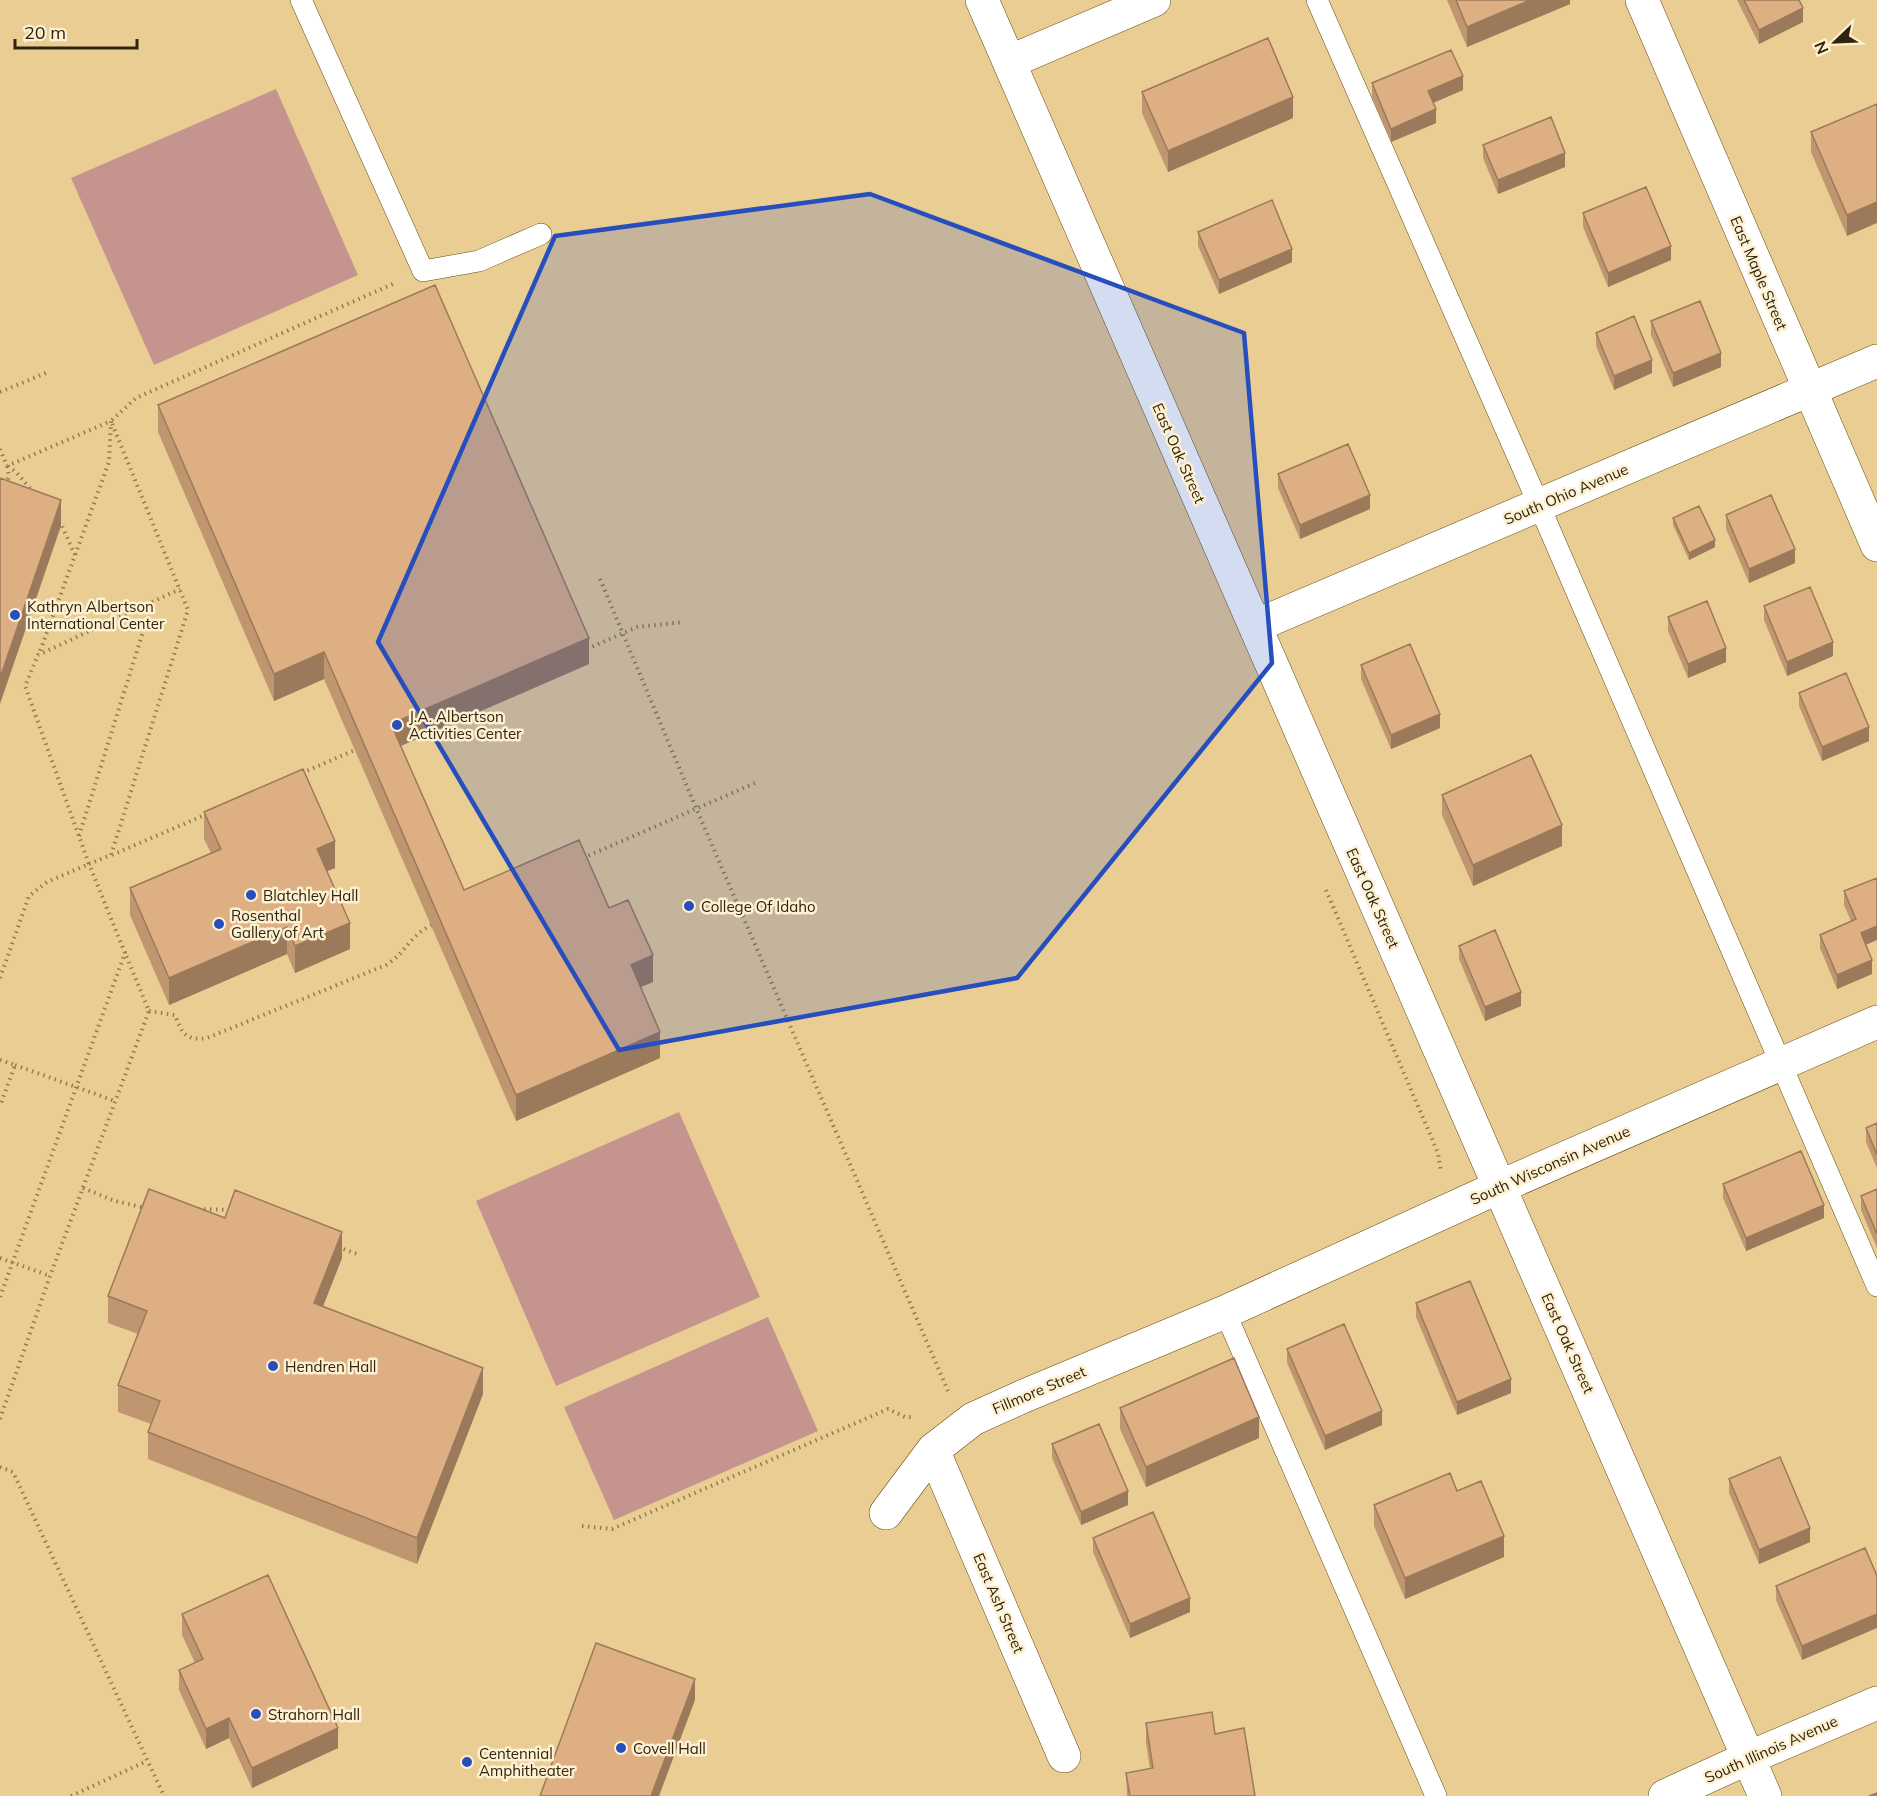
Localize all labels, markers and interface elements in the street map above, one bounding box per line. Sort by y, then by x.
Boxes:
scale bar [15,12,136,50]
north arrow [1805,12,1865,72]
text: 20 m [24,21,66,44]
text: N [1810,38,1833,57]
street label: East Maple Street [1726,213,1792,333]
street label: East Oak Street [1148,400,1210,506]
street label: South Ohio Avenue [1501,459,1631,529]
place label: Kathryn Albertson International Center [27,597,165,633]
marker: Kathryn Albertson International Center [8,608,22,622]
place label: J.A. Albertson Activities Center [409,707,522,743]
marker: J.A. Albertson Activities Center [390,718,404,732]
street label: East Oak Street [1342,845,1404,951]
place label: Blatchley Hall [263,886,358,905]
marker: Blatchley Hall [244,888,258,902]
place label: College Of Idaho [701,897,816,916]
marker: College Of Idaho [682,899,696,913]
place label: Rosenthal Gallery of Art [231,906,324,942]
marker: Rosenthal Gallery of Art [212,917,226,931]
street label: South Wisconsin Avenue [1467,1121,1633,1209]
street label: East Oak Street [1537,1290,1599,1396]
place label: Hendren Hall [285,1357,376,1376]
marker: Hendren Hall [266,1359,280,1373]
street label: Fillmore Street [989,1362,1089,1418]
street label: East Ash Street [969,1550,1029,1656]
place label: Strahorn Hall [268,1705,360,1724]
marker: Strahorn Hall [249,1707,263,1721]
street label: South Illinois Avenue [1702,1711,1840,1787]
place label: Covell Hall [633,1739,706,1758]
marker: Covell Hall [614,1741,628,1755]
place label: Centennial Amphitheater [479,1744,575,1780]
marker: Centennial Amphitheater [460,1755,474,1769]

